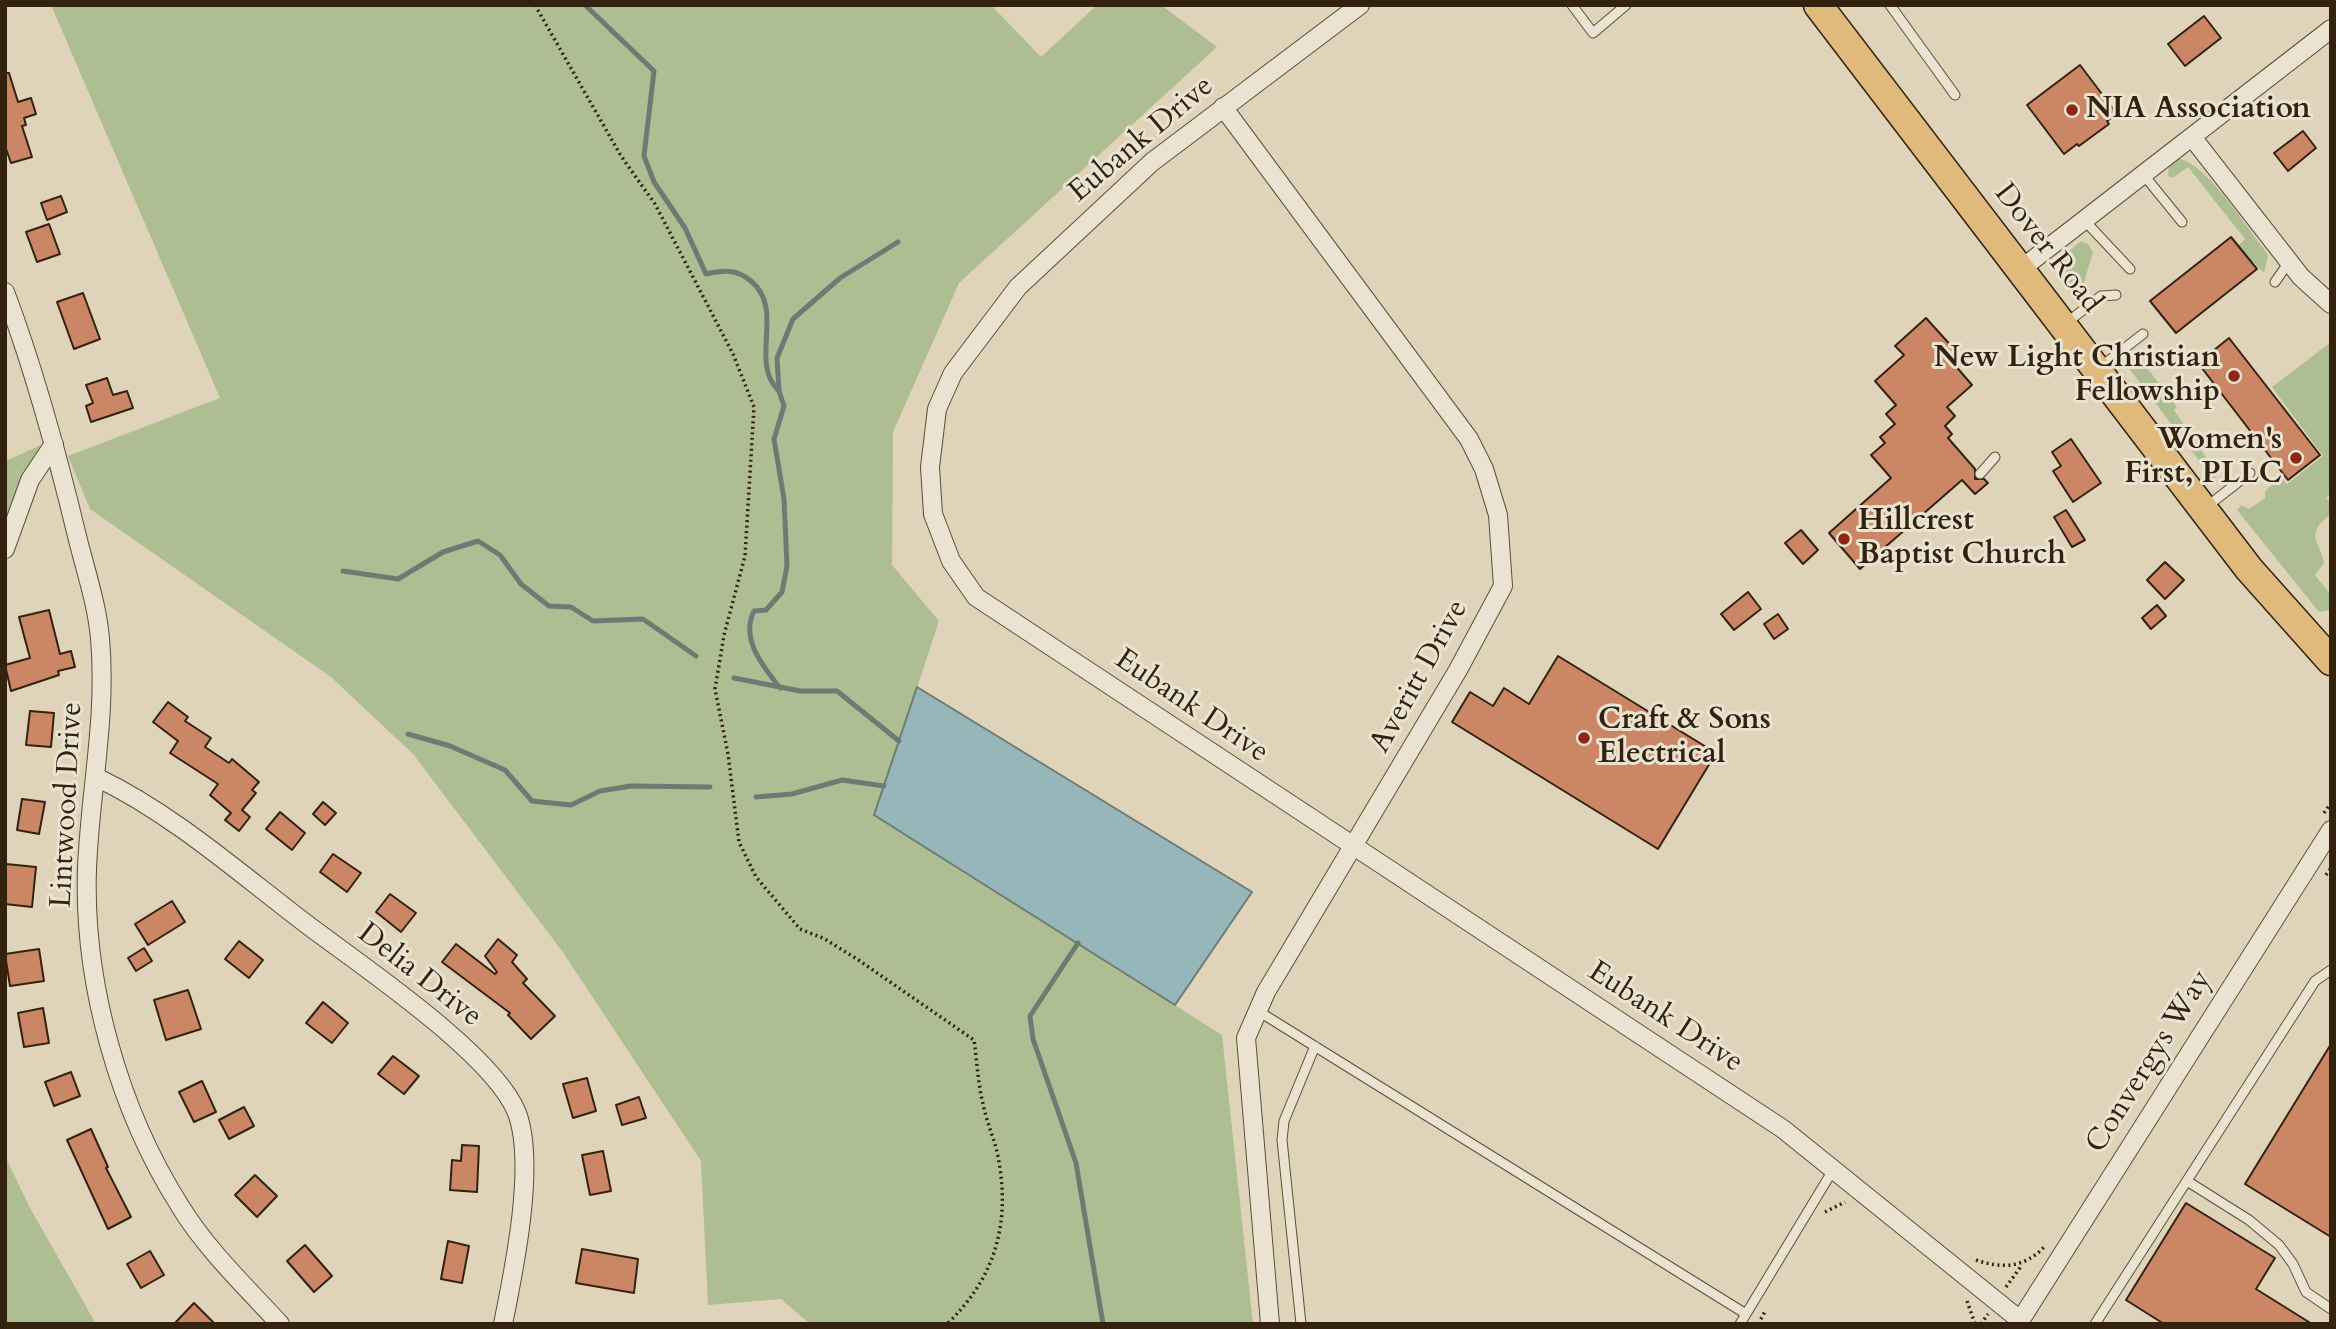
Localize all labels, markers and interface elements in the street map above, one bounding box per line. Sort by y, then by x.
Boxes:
street label: Eubank Drive [1062,69,1222,211]
place label: NIA Association [2086,92,2311,128]
marker: NIA Association [2064,102,2080,118]
street label: Dover Road [1985,177,2109,321]
place label: New Light Christian Fellowship [1934,341,2220,412]
marker: New Light Christian Fellowship [2226,368,2242,384]
place label: Women's First, PLLC [2124,423,2282,494]
marker: Women's First, PLLC [2288,450,2304,466]
place label: Hillcrest Baptist Church [1858,504,2066,574]
marker: Hillcrest Baptist Church [1836,531,1852,547]
street label: Averitt Drive [1363,594,1477,760]
street label: Eubank Drive [1107,642,1275,772]
street label: Lintwood Drive [45,701,91,909]
place label: Craft & Sons Electrical [1598,703,1771,774]
marker: Craft & Sons Electrical [1576,730,1592,746]
street label: Delia Drive [350,916,488,1036]
street label: Eubank Drive [1581,954,1749,1082]
street label: Convergys Way [2079,964,2221,1160]

